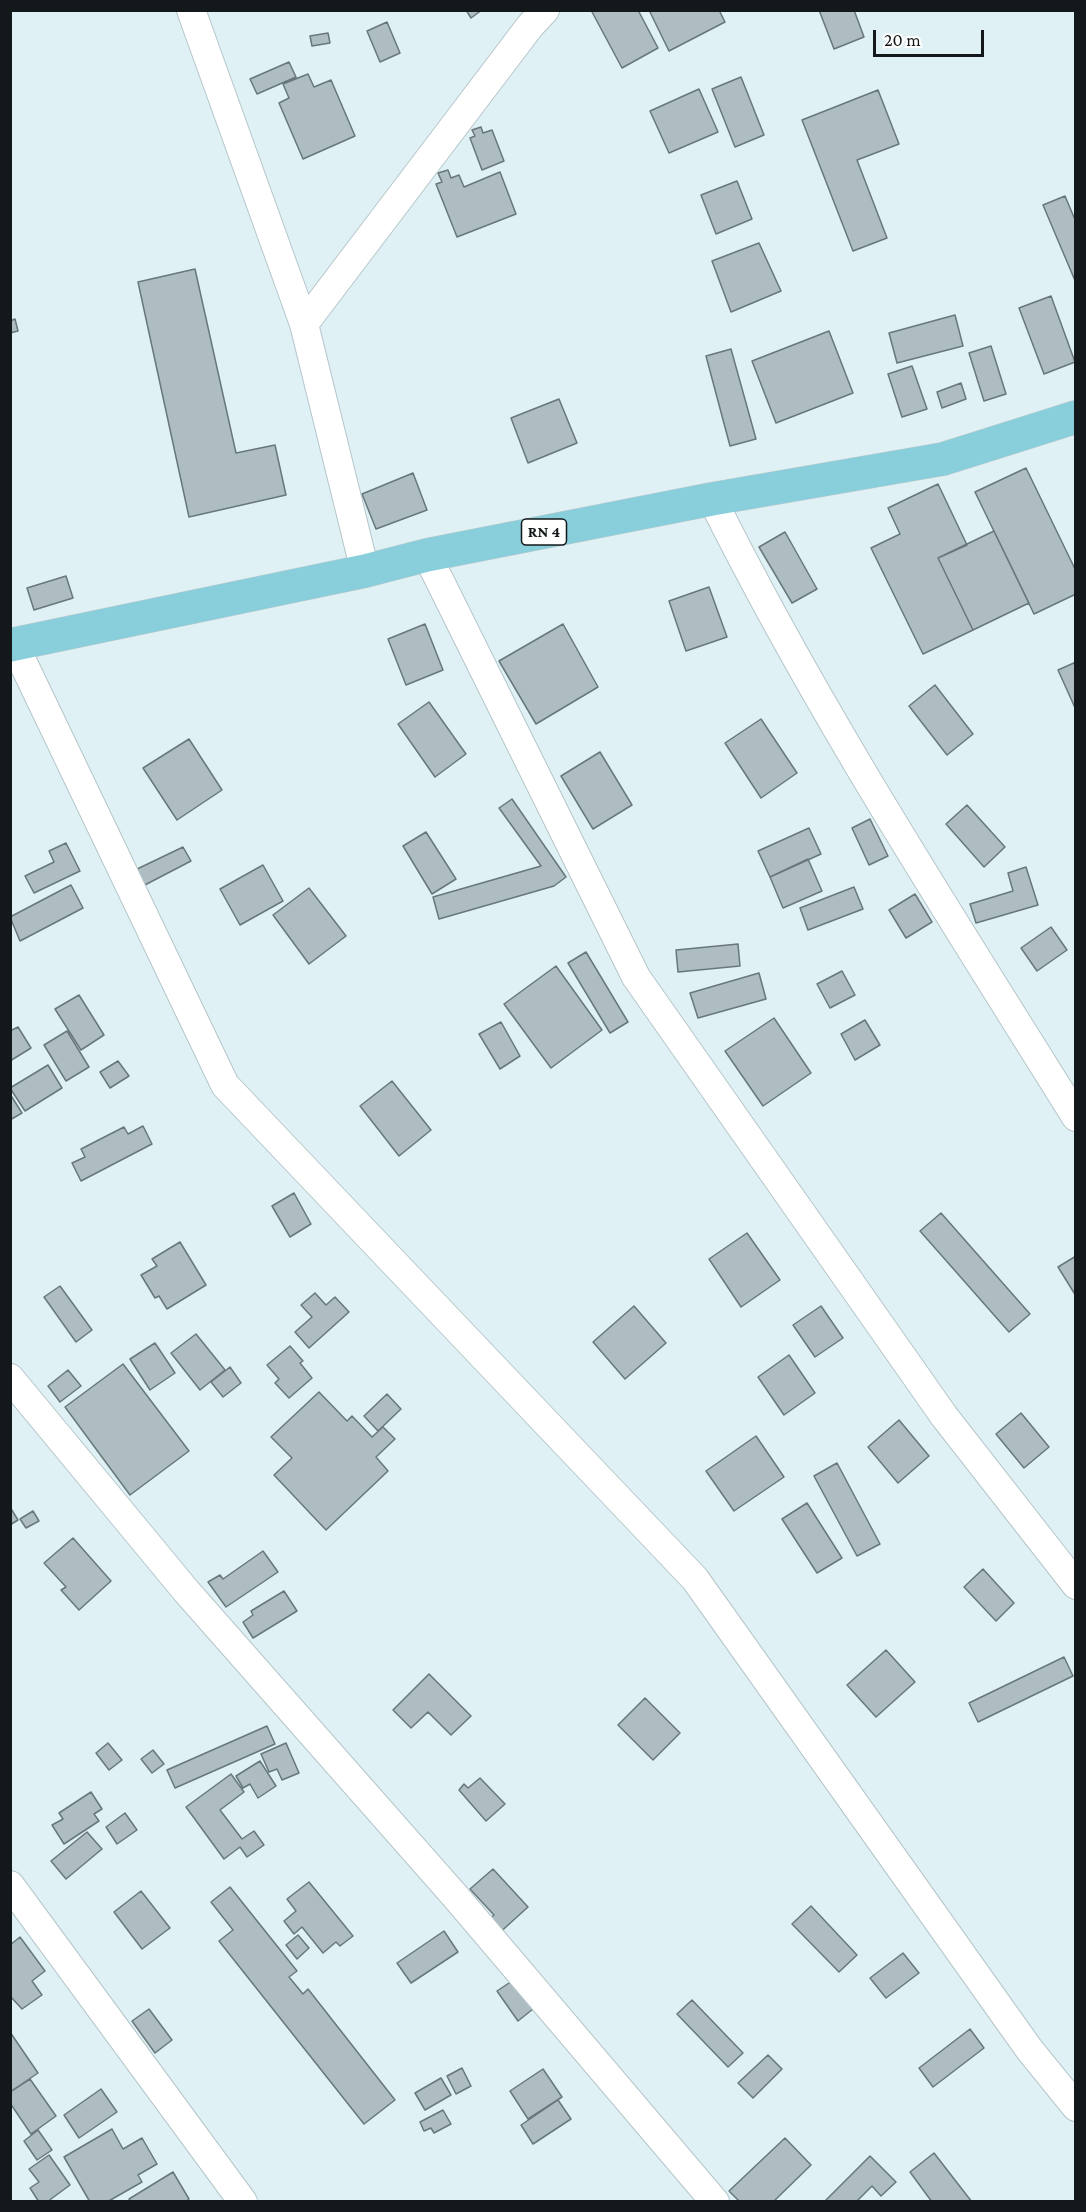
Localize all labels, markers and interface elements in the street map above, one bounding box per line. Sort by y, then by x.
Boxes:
scale bar [876,18,987,56]
text: 20 m [884,30,921,50]
road number: RN 4 [522,519,566,545]

